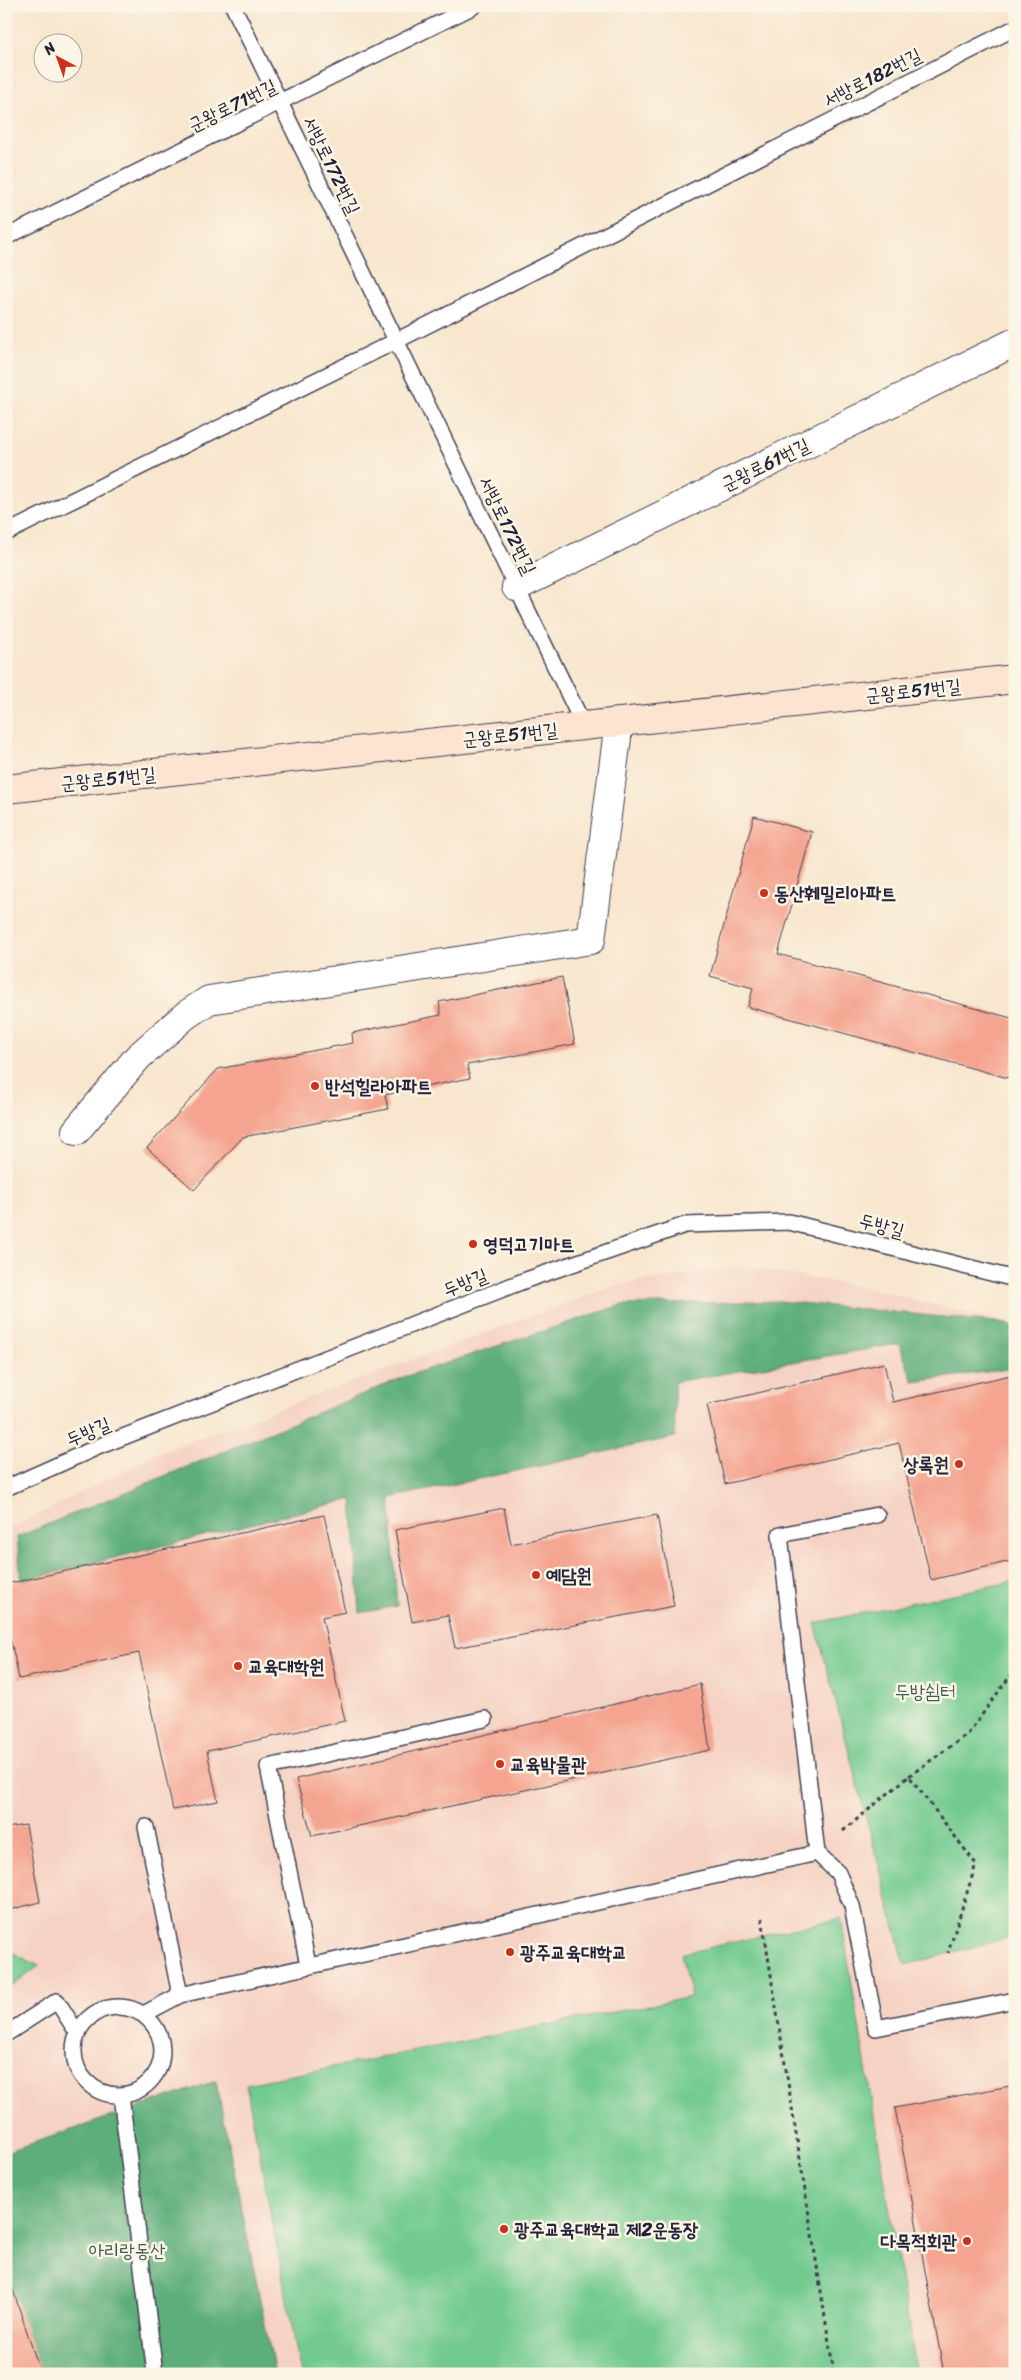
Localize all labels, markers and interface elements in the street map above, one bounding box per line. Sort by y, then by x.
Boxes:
north arrow [32,32,82,82]
text: N [37,36,62,62]
street label: 서방로182번길 [817,38,927,116]
street label: 군왕로71번길 [182,70,282,141]
street label: 서방로172번길 [293,110,370,220]
street label: 군왕로61번길 [715,429,815,500]
street label: 서방로172번길 [469,470,546,580]
street label: 군왕로51번길 [863,669,963,712]
street label: 군왕로51번길 [460,713,560,756]
street label: 군왕로51번길 [58,757,158,800]
place label: 동산훼밀리아파트 [774,877,896,910]
marker: 동산훼밀리아파트 [758,887,770,899]
place label: 반석힐라아파트 [325,1070,432,1103]
marker: 반석힐라아파트 [309,1080,321,1092]
street label: 두방길 [855,1204,908,1247]
place label: 영덕고기마트 [483,1228,575,1261]
marker: 영덕고기마트 [467,1238,479,1250]
street label: 두방길 [438,1259,493,1306]
street label: 두방길 [61,1407,116,1456]
place label: 상록원 [903,1448,949,1481]
marker: 상록원 [953,1458,965,1470]
place label: 예담원 [546,1559,592,1592]
marker: 예담원 [530,1569,542,1581]
place label: 교육대학원 [248,1650,324,1683]
marker: 교육대학원 [232,1660,244,1672]
park label: 두방쉼터 [894,1675,956,1708]
place label: 교육박물관 [510,1748,587,1781]
marker: 교육박물관 [494,1758,506,1770]
place label: 광주교육대학교 [520,1936,627,1969]
marker: 광주교육대학교 [504,1946,516,1958]
place label: 광주교육대학교 제2운동장 [514,2213,699,2246]
marker: 광주교육대학교 제2운동장 [498,2223,510,2235]
place label: 다목적회관 [881,2225,958,2258]
park label: 아리랑동산 [89,2234,165,2267]
marker: 다목적회관 [961,2235,973,2247]

